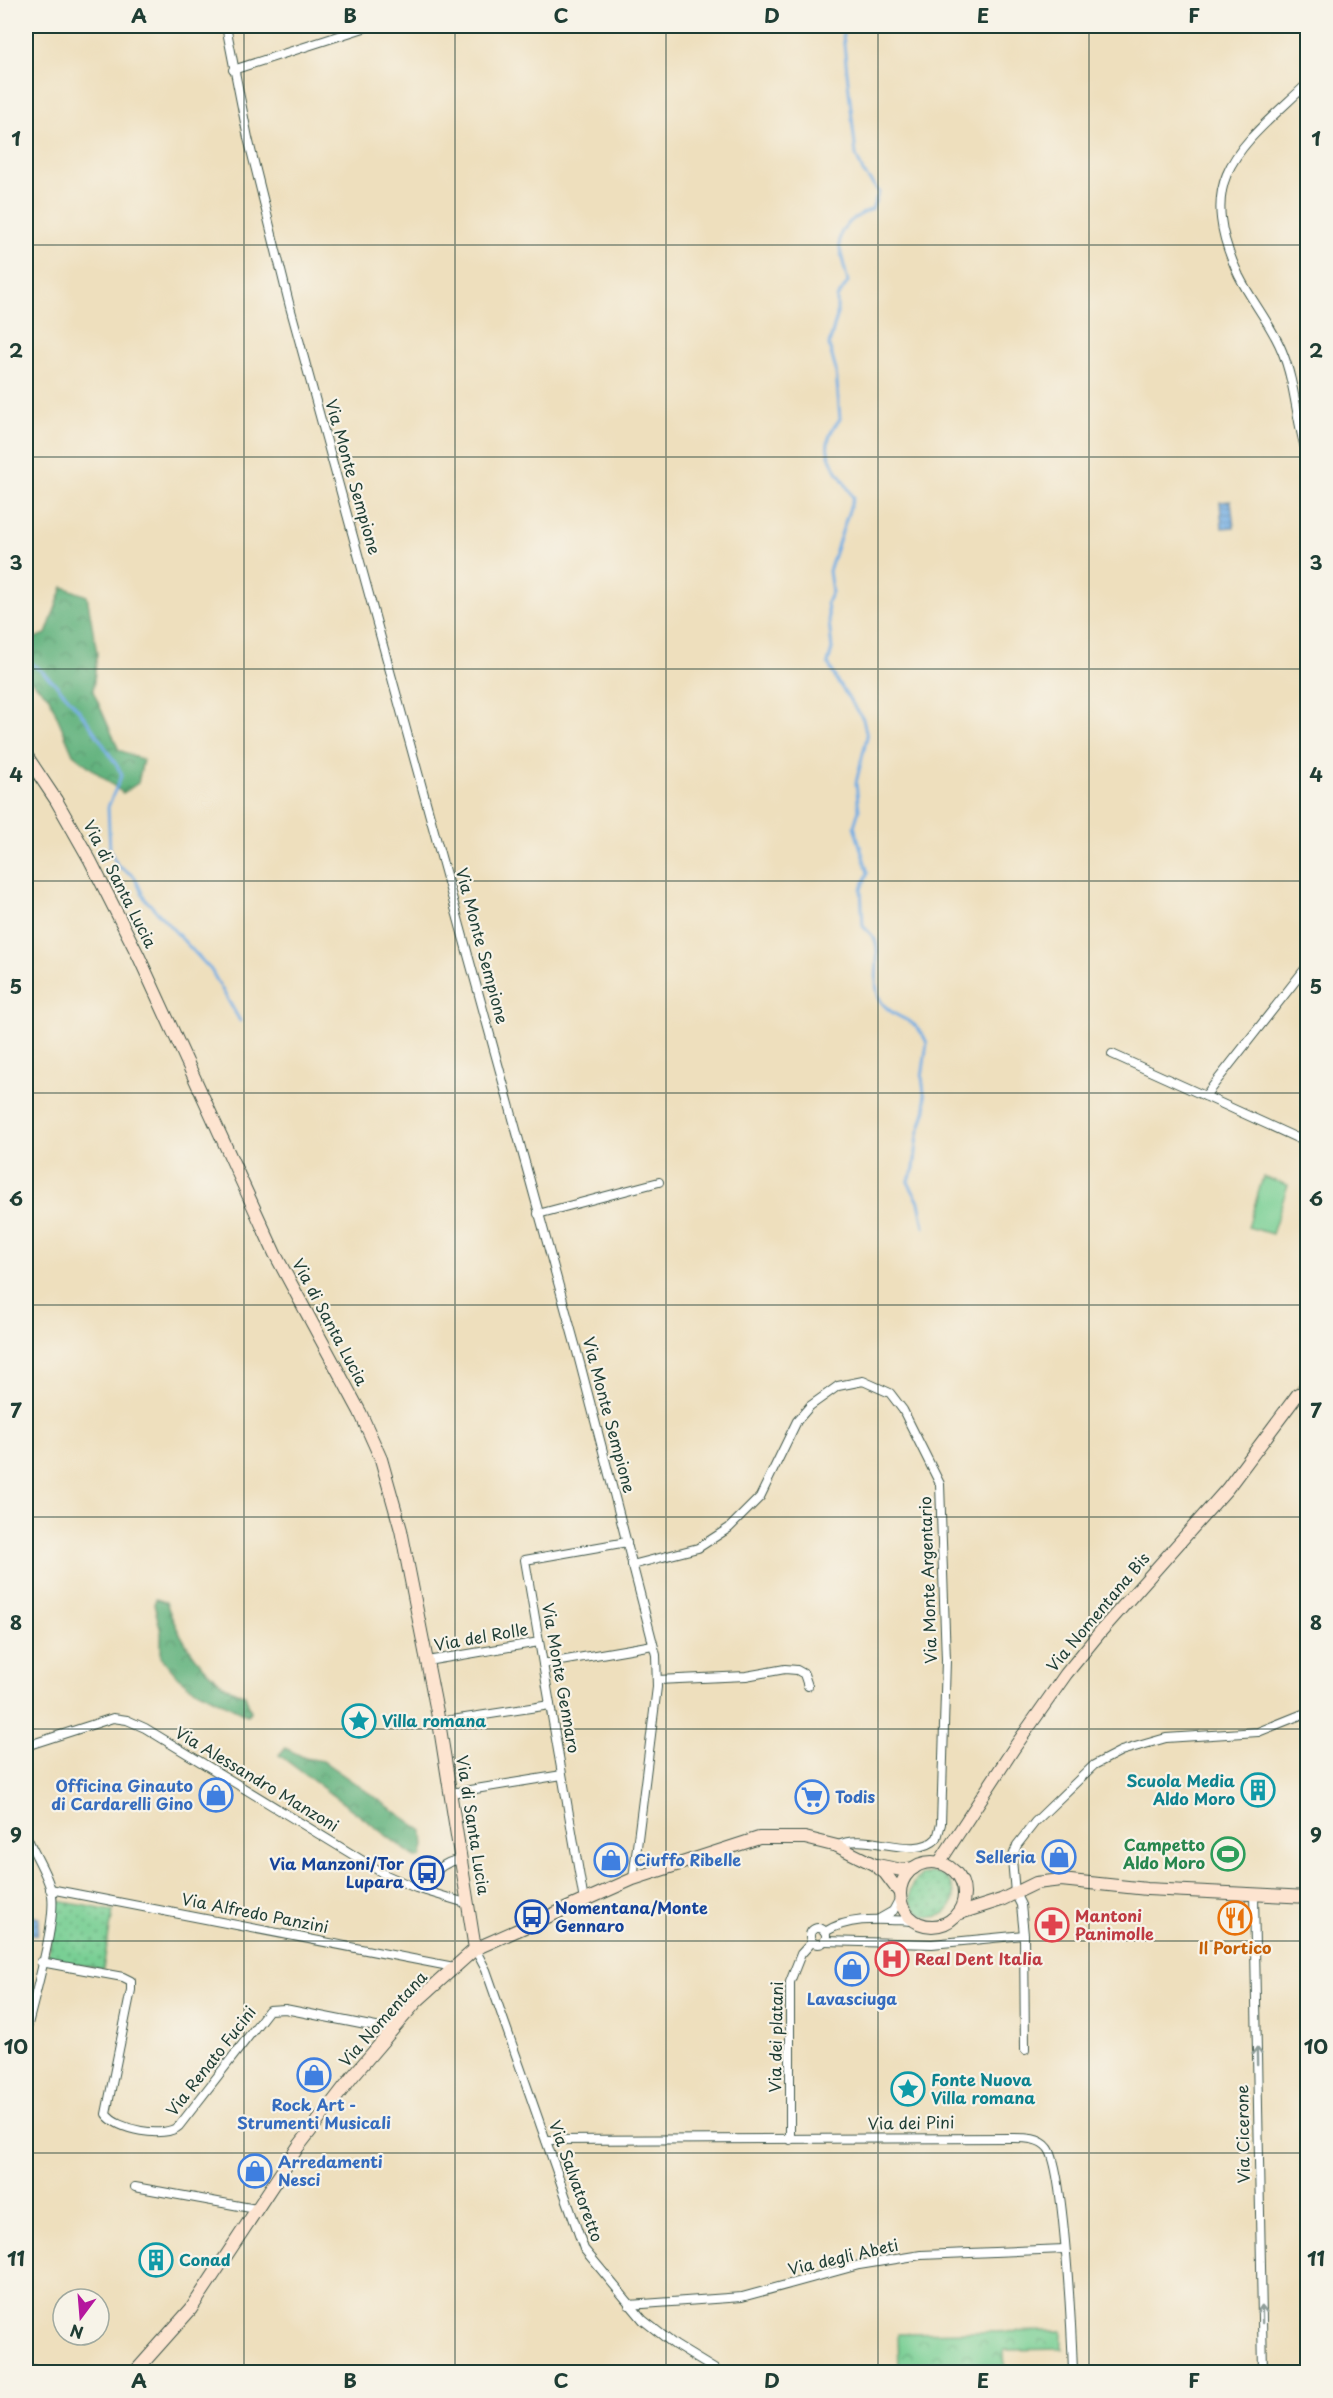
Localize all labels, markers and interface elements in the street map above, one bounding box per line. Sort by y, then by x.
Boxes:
text: A [131,0,147,30]
text: B [343,0,357,30]
text: C [553,0,569,30]
text: D [764,0,780,30]
text: E [977,0,989,30]
text: F [1188,0,1200,30]
text: 1 [11,123,21,153]
text: 1 [1311,123,1321,153]
text: 2 [9,335,23,365]
text: 2 [1309,335,1323,365]
street label: Via Monte Sempione [320,396,388,557]
text: 3 [9,547,23,577]
text: 3 [1309,547,1323,577]
text: 4 [9,759,23,789]
text: 4 [1309,759,1323,789]
street label: Via di Santa Lucia [78,815,164,952]
street label: Via Monte Sempione [451,865,515,1027]
text: 5 [10,971,22,1001]
text: 5 [1310,971,1322,1001]
text: 6 [9,1183,23,1213]
text: 6 [1309,1183,1323,1213]
street label: Via di Santa Lucia [287,1254,375,1389]
street label: Via Monte Sempione [578,1334,642,1496]
text: 7 [10,1395,22,1425]
text: 7 [1310,1395,1322,1425]
street label: Via Monte Argentario [912,1496,942,1664]
street label: Via Nomentana Bis [1040,1546,1155,1676]
street label: Via Monte Gennaro [537,1601,587,1755]
text: 8 [10,1607,22,1637]
text: 8 [1310,1607,1322,1637]
street label: Via del Rolle [432,1616,530,1656]
place icon: Villa romana [341,1703,377,1739]
place label: Villa romana [382,1708,486,1732]
street label: Via Alessandro Manzoni [171,1720,344,1837]
street label: Via di Santa Lucia [451,1753,497,1896]
place label: Scuola Media Aldo Moro [1126,1768,1235,1810]
building icon: Scuola Media Aldo Moro [1240,1772,1276,1808]
place label: Officina Ginauto di Cardarelli Gino [51,1773,193,1815]
shop icon: Officina Ginauto di Cardarelli Gino [198,1777,234,1813]
supermarket icon: Todis [794,1779,830,1815]
place label: Todis [835,1784,876,1808]
text: 9 [10,1819,22,1849]
text: 9 [1310,1819,1322,1849]
place label: Campetto Aldo Moro [1122,1832,1205,1874]
sports icon: Campetto Aldo Moro [1210,1836,1246,1872]
shop icon: Selleria [1041,1839,1077,1875]
shop icon: Ciuffo Ribelle [593,1842,629,1878]
place label: Selleria [975,1844,1036,1868]
place label: Ciuffo Ribelle [634,1847,741,1871]
place label: Via Manzoni/Tor Lupara [269,1851,405,1893]
bus stop icon: Via Manzoni/Tor Lupara [409,1855,445,1891]
street label: Via Alfredo Panzini [180,1886,331,1938]
place label: Nomentana/Monte Gennaro [555,1895,708,1937]
bus stop icon: Nomentana/Monte Gennaro [514,1899,550,1935]
restaurant icon: Il Portico [1217,1900,1253,1936]
place label: Mantoni Panimolle [1075,1903,1154,1945]
pharmacy icon: Mantoni Panimolle [1034,1907,1070,1943]
place label: Il Portico [1199,1935,1271,1959]
hospital icon: Real Dent Italia [874,1941,910,1977]
place label: Real Dent Italia [915,1946,1043,1970]
shop icon: Lavasciuga [834,1951,870,1987]
street label: Via Nomentana [333,1965,432,2072]
street label: Via dei platani [762,1981,788,2093]
place label: Lavasciuga [807,1986,897,2010]
street label: Via Renato Fucini [160,2000,261,2121]
text: 10 [4,2031,28,2061]
text: 10 [1304,2031,1328,2061]
one-way arrow [1251,2047,1263,2067]
shop icon: Rock Art - Strumenti Musicali [296,2057,332,2093]
place label: Fonte Nuova Villa romana [931,2067,1035,2109]
place icon: Fonte Nuova Villa romana [890,2071,926,2107]
street label: Via Cicerone [1229,2085,1255,2184]
place label: Rock Art - Strumenti Musicali [237,2092,391,2134]
street label: Via dei Pini [867,2109,954,2135]
street label: Via Salvatoretto [544,2117,610,2245]
place label: Arredamenti Nesci [278,2149,383,2191]
shop icon: Arredamenti Nesci [237,2153,273,2189]
street label: Via degli Abeti [785,2232,900,2280]
building icon: Conad [138,2242,174,2278]
text: 11 [7,2243,25,2273]
text: 11 [1307,2243,1325,2273]
place label: Conad [179,2247,231,2271]
north arrow [51,2287,111,2347]
one-way arrow [1256,2305,1267,2325]
text: N [67,2319,86,2346]
text: A [131,2365,147,2395]
text: B [343,2365,357,2395]
text: C [553,2365,569,2395]
text: D [764,2365,780,2395]
text: E [977,2365,989,2395]
text: F [1188,2365,1200,2395]

